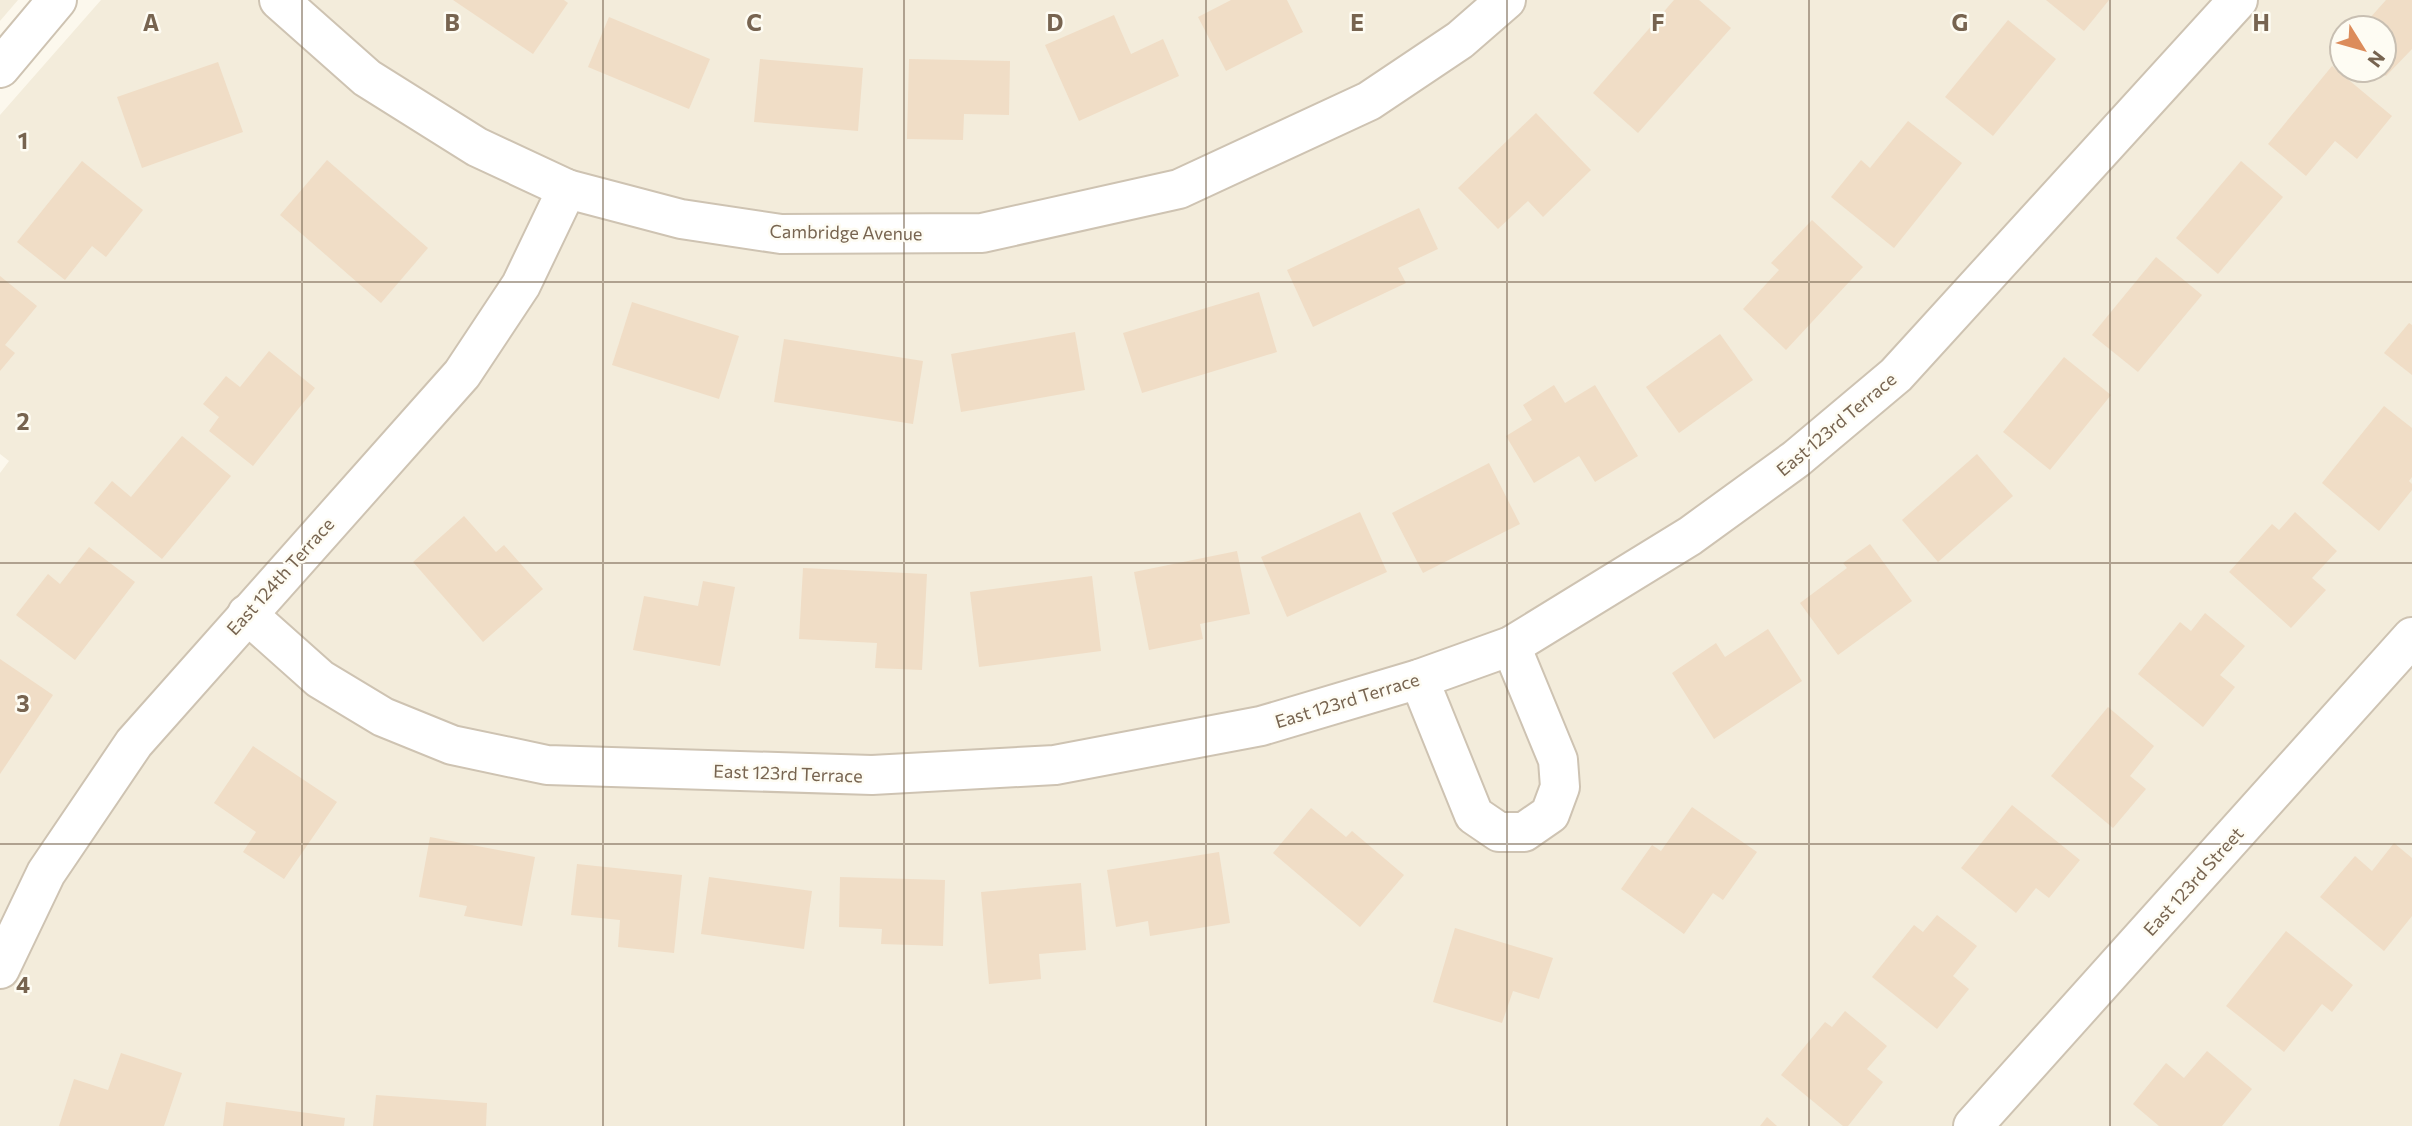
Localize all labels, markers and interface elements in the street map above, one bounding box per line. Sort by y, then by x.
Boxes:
text: A [143,8,160,36]
text: B [444,8,460,36]
text: C [746,8,762,36]
text: D [1047,8,1064,36]
text: E [1350,8,1364,36]
text: F [1651,8,1665,36]
text: G [1952,8,1968,36]
text: H [2252,8,2270,36]
north arrow [2328,14,2398,84]
text: N [2363,47,2390,72]
text: 1 [18,126,28,154]
street label: Cambridge Avenue [769,220,923,244]
street label: East 123rd Terrace [1772,368,1900,480]
text: 2 [16,407,30,435]
street label: East 124th Terrace [222,513,338,639]
street label: East 123rd Terrace [1272,668,1422,732]
text: 3 [16,689,30,717]
street label: East 123rd Terrace [713,759,863,787]
street label: East 123rd Street [2138,822,2248,940]
text: 4 [16,970,30,998]

